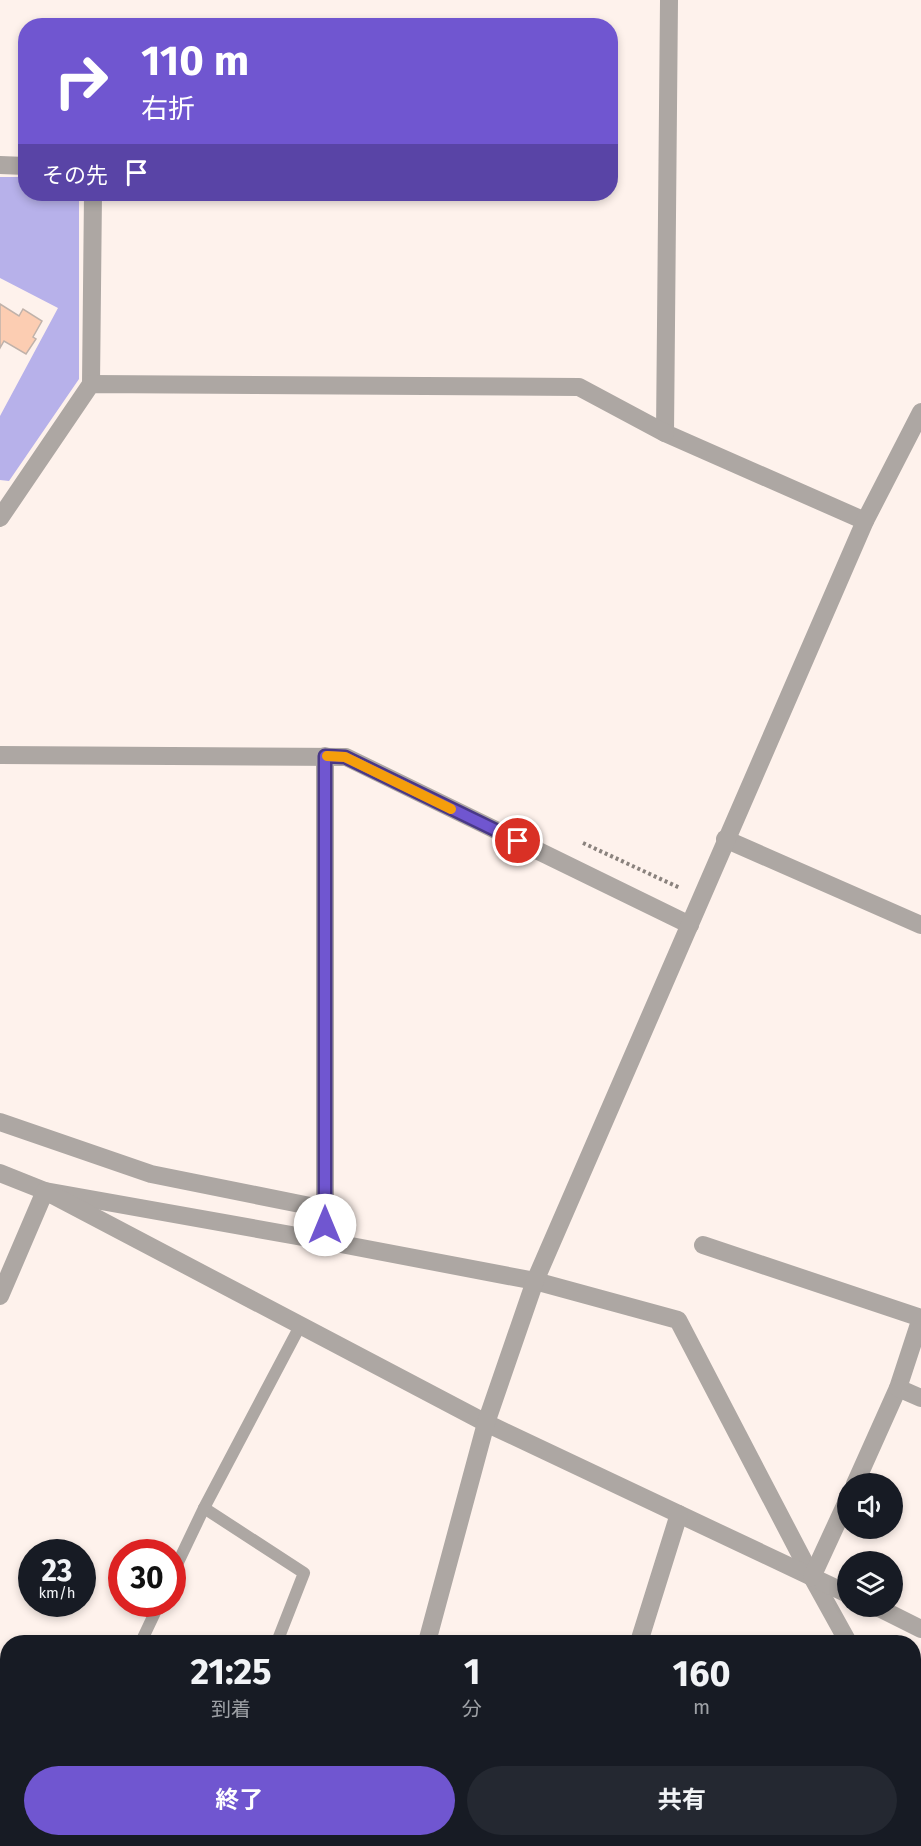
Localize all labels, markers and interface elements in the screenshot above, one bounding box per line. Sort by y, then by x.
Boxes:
text: 110 m [141,36,249,86]
icon: right [42,42,120,120]
text: 右折 [141,93,195,125]
icon: arrive [120,156,153,189]
text: その先 [42,162,108,189]
pin [492,815,543,866]
icon: arrive [501,824,534,857]
position arrow [293,1193,357,1257]
map controls [837,1473,903,1617]
button: sound [837,1473,903,1539]
speed limit sign: 30 [108,1539,186,1617]
button: layers [837,1551,903,1617]
text: 23 [42,1553,72,1589]
text: km/h [38,1584,76,1602]
text: 21:25 [190,1650,272,1694]
text: 1 [464,1650,480,1694]
text: 160 [672,1652,731,1696]
text: m [693,1695,710,1719]
text: 到着 [211,1697,251,1721]
text: 分 [462,1697,482,1721]
button: 終了 [24,1766,455,1835]
button: 共有 [467,1766,897,1835]

